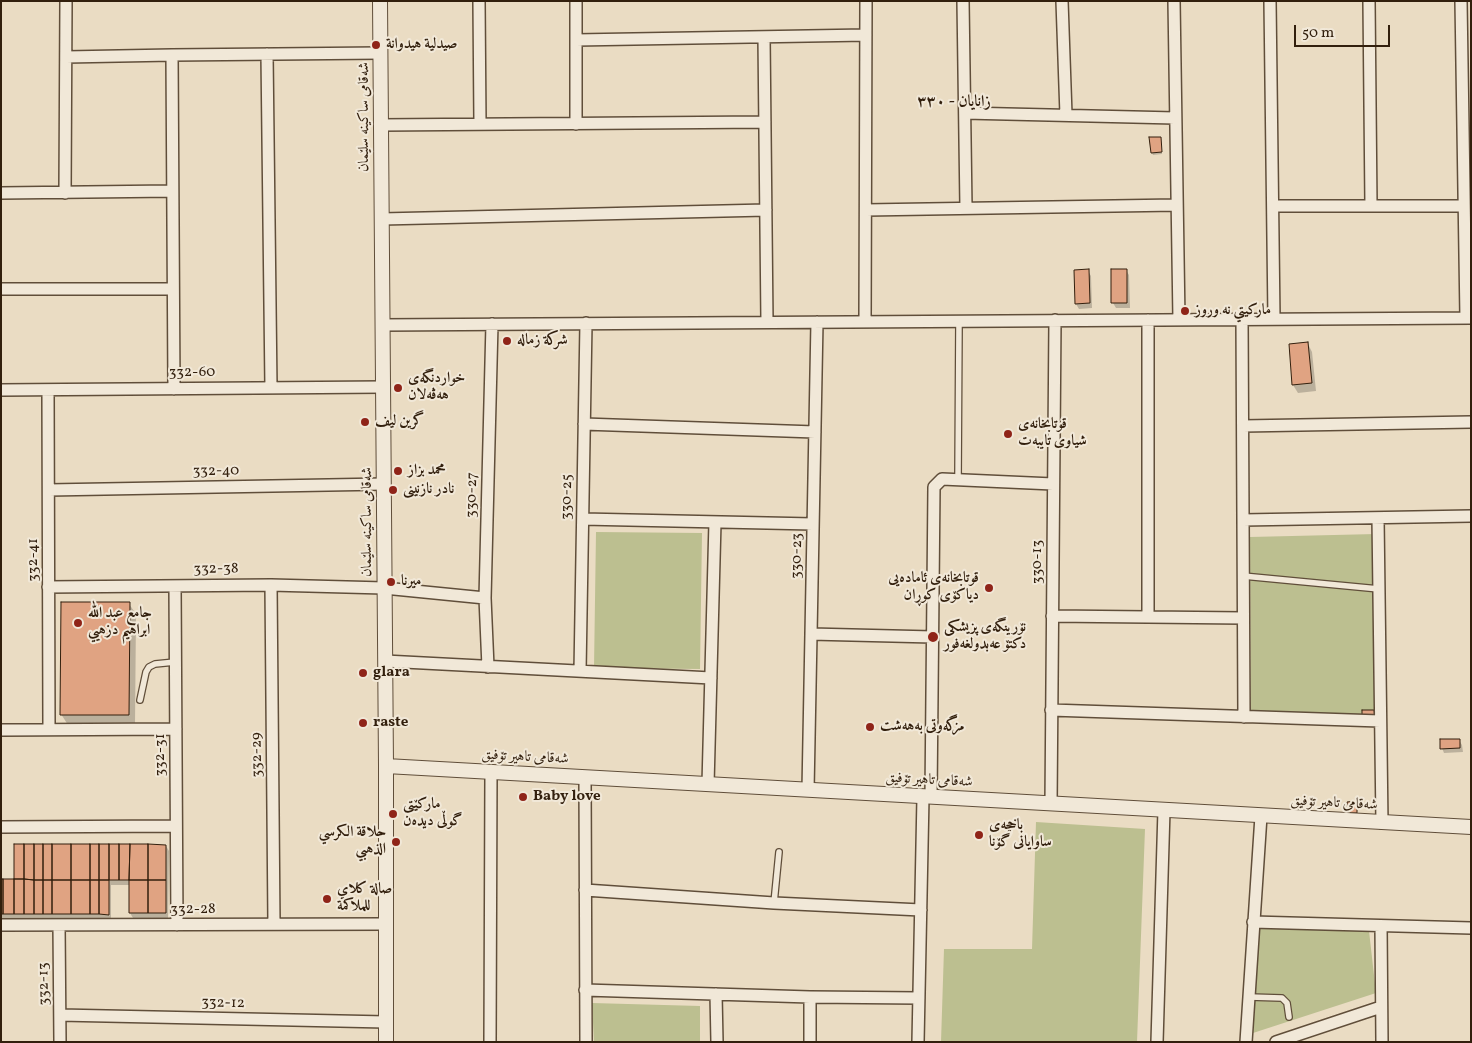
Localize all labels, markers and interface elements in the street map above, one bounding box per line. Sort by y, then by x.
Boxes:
scale bar [1297,15,1393,47]
text: 50 m [1302,23,1334,44]
place label: صيدلية هيدوانة [386,36,457,54]
marker: صيدلية هيدوانة [370,39,382,51]
street label: شەقامی ساکینە سلێمان [356,62,374,172]
district label: زانایان - ٣٣٠ [917,93,991,113]
place label: ماركيتي نه وروز [1195,302,1271,320]
marker: ماركيتي نه وروز [1179,305,1191,317]
place label: شركة زماله [517,332,568,350]
marker: شركة زماله [501,335,513,347]
street label: 332-60 [169,364,215,382]
place label: خواردنگەی هەڤەلان [408,370,465,405]
marker: خواردنگەی هەڤەلان [392,382,404,394]
place label: گرین لیف [375,413,424,431]
marker: گرین لیف [359,416,371,428]
place label: قوتابخانەی شیاوی تایبەت [1018,416,1087,451]
marker: قوتابخانەی شیاوی تایبەت [1002,428,1014,440]
place label: محمد بزاز [408,462,445,480]
street label: 332-40 [193,463,239,481]
marker: محمد بزاز [392,465,404,477]
street label: شەقامی ساکینە سلێمان [359,467,377,577]
street label: 330-27 [464,472,482,518]
street label: 330-25 [559,474,577,520]
place label: نادر نازنینی [403,481,454,499]
marker: نادر نازنینی [387,484,399,496]
street label: 330-23 [789,533,807,579]
street label: 332-41 [25,538,43,582]
street label: 330-13 [1029,540,1047,584]
street label: 332-38 [193,561,239,579]
place label: قوتابخانەی ئامادەیی دیاکۆی کوڕان [888,570,979,605]
place label: ميرنا [401,573,421,591]
marker: ميرنا [385,576,397,588]
marker: قوتابخانەی ئامادەیی دیاکۆی کوڕان [983,582,995,594]
place label: جامع عبد الله ابراهيم دزهيي [88,605,152,640]
marker: جامع عبد الله ابراهيم دزهيي [72,617,84,629]
place label: نۆرینگەی پزیشکی دکتۆ عەبدولغەفور [944,619,1026,654]
marker: نۆرینگەی پزیشکی دکتۆ عەبدولغەفور [926,630,940,644]
place label: glara [373,664,410,682]
marker: glara [357,667,369,679]
place label: raste [373,714,408,732]
marker: raste [357,717,369,729]
place label: مزگەوتی بەهەشت [880,718,964,736]
marker: مزگەوتی بەهەشت [864,721,876,733]
street label: 332-29 [249,732,267,778]
street label: 332-31 [152,733,170,777]
street label: شەقامی تاهیر تۆفیق [481,747,569,769]
street label: شەقامی تاهیر تۆفیق [885,770,973,792]
place label: Baby love [533,788,601,806]
marker: Baby love [517,791,529,803]
street label: شەقامی تاهیر تۆفیق [1290,793,1378,815]
place label: مارکێتی گوڵی دیدەن [403,796,462,831]
marker: مارکێتی گوڵی دیدەن [387,808,399,820]
place label: باخچەی ساوایانی گۆنا [989,817,1052,852]
place label: حلاقة الكرسي الذهبي [319,824,386,859]
marker: باخچەی ساوایانی گۆنا [973,829,985,841]
marker: حلاقة الكرسي الذهبي [390,836,402,848]
place label: صالة كلاي للملاكمة [337,881,392,916]
marker: صالة كلاي للملاكمة [321,893,333,905]
street label: 332-28 [170,901,216,919]
street label: 332-13 [36,962,54,1006]
street label: 332-12 [201,995,245,1013]

